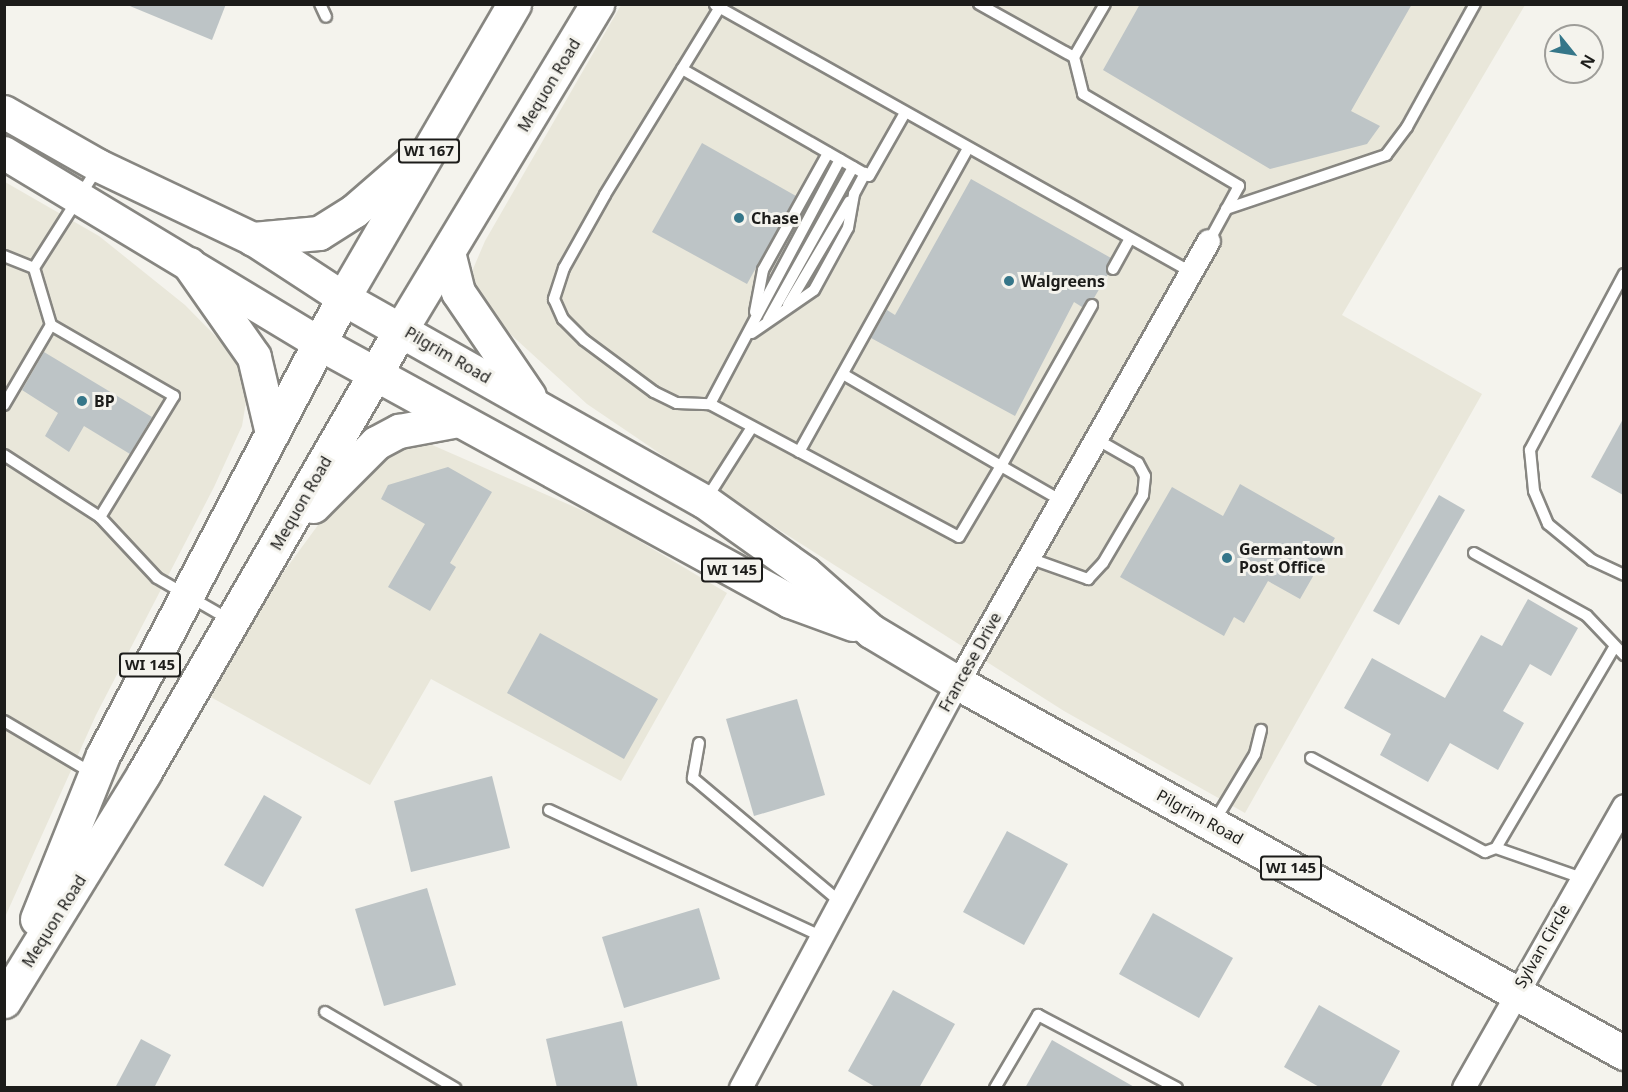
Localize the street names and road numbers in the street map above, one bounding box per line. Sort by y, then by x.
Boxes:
street label: Mequon Road [514,35,584,135]
road number: WI 167 [398,139,460,163]
street label: Pilgrim Road [402,323,494,387]
street label: Mequon Road [266,453,336,553]
road number: WI 145 [700,558,764,582]
street label: Francese Drive [935,609,1005,715]
road number: WI 145 [118,653,182,677]
street label: Pilgrim Road [1153,785,1247,849]
road number: WI 145 [1260,856,1322,880]
street label: Mequon Road [18,871,90,971]
street label: Sylvan Circle [1510,901,1574,991]

